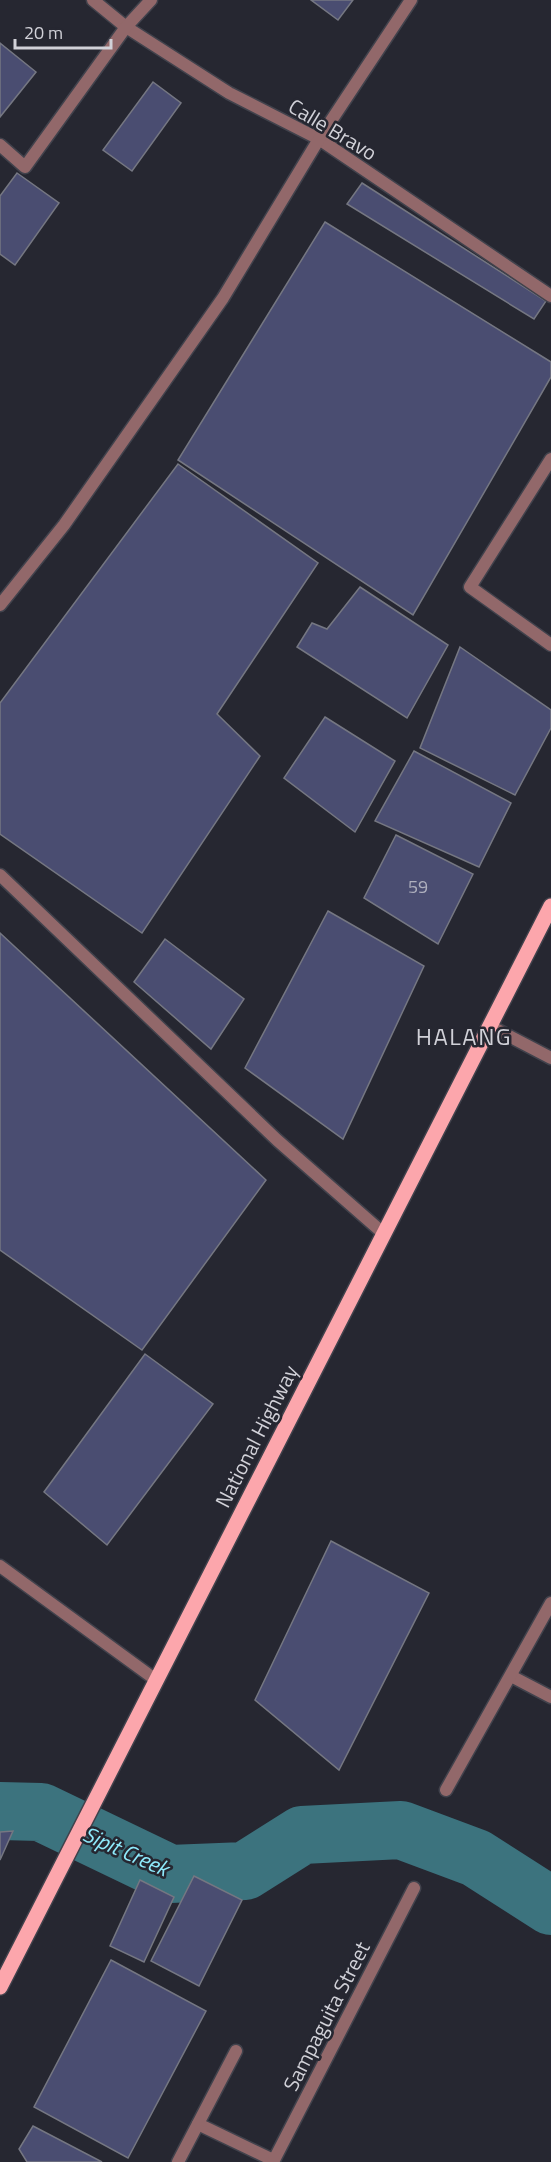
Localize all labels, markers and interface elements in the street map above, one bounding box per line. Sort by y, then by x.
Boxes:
scale bar [15,12,111,50]
text: 20 m [24,19,63,46]
street label: Calle Bravo [283,90,383,168]
house number: 59 [408,873,428,900]
district label: HALANG [416,1018,512,1054]
street label: National Highway [206,1359,306,1513]
water label: Sipit Creek [78,1817,176,1886]
street label: Sampaguita Street [274,1935,378,2096]

